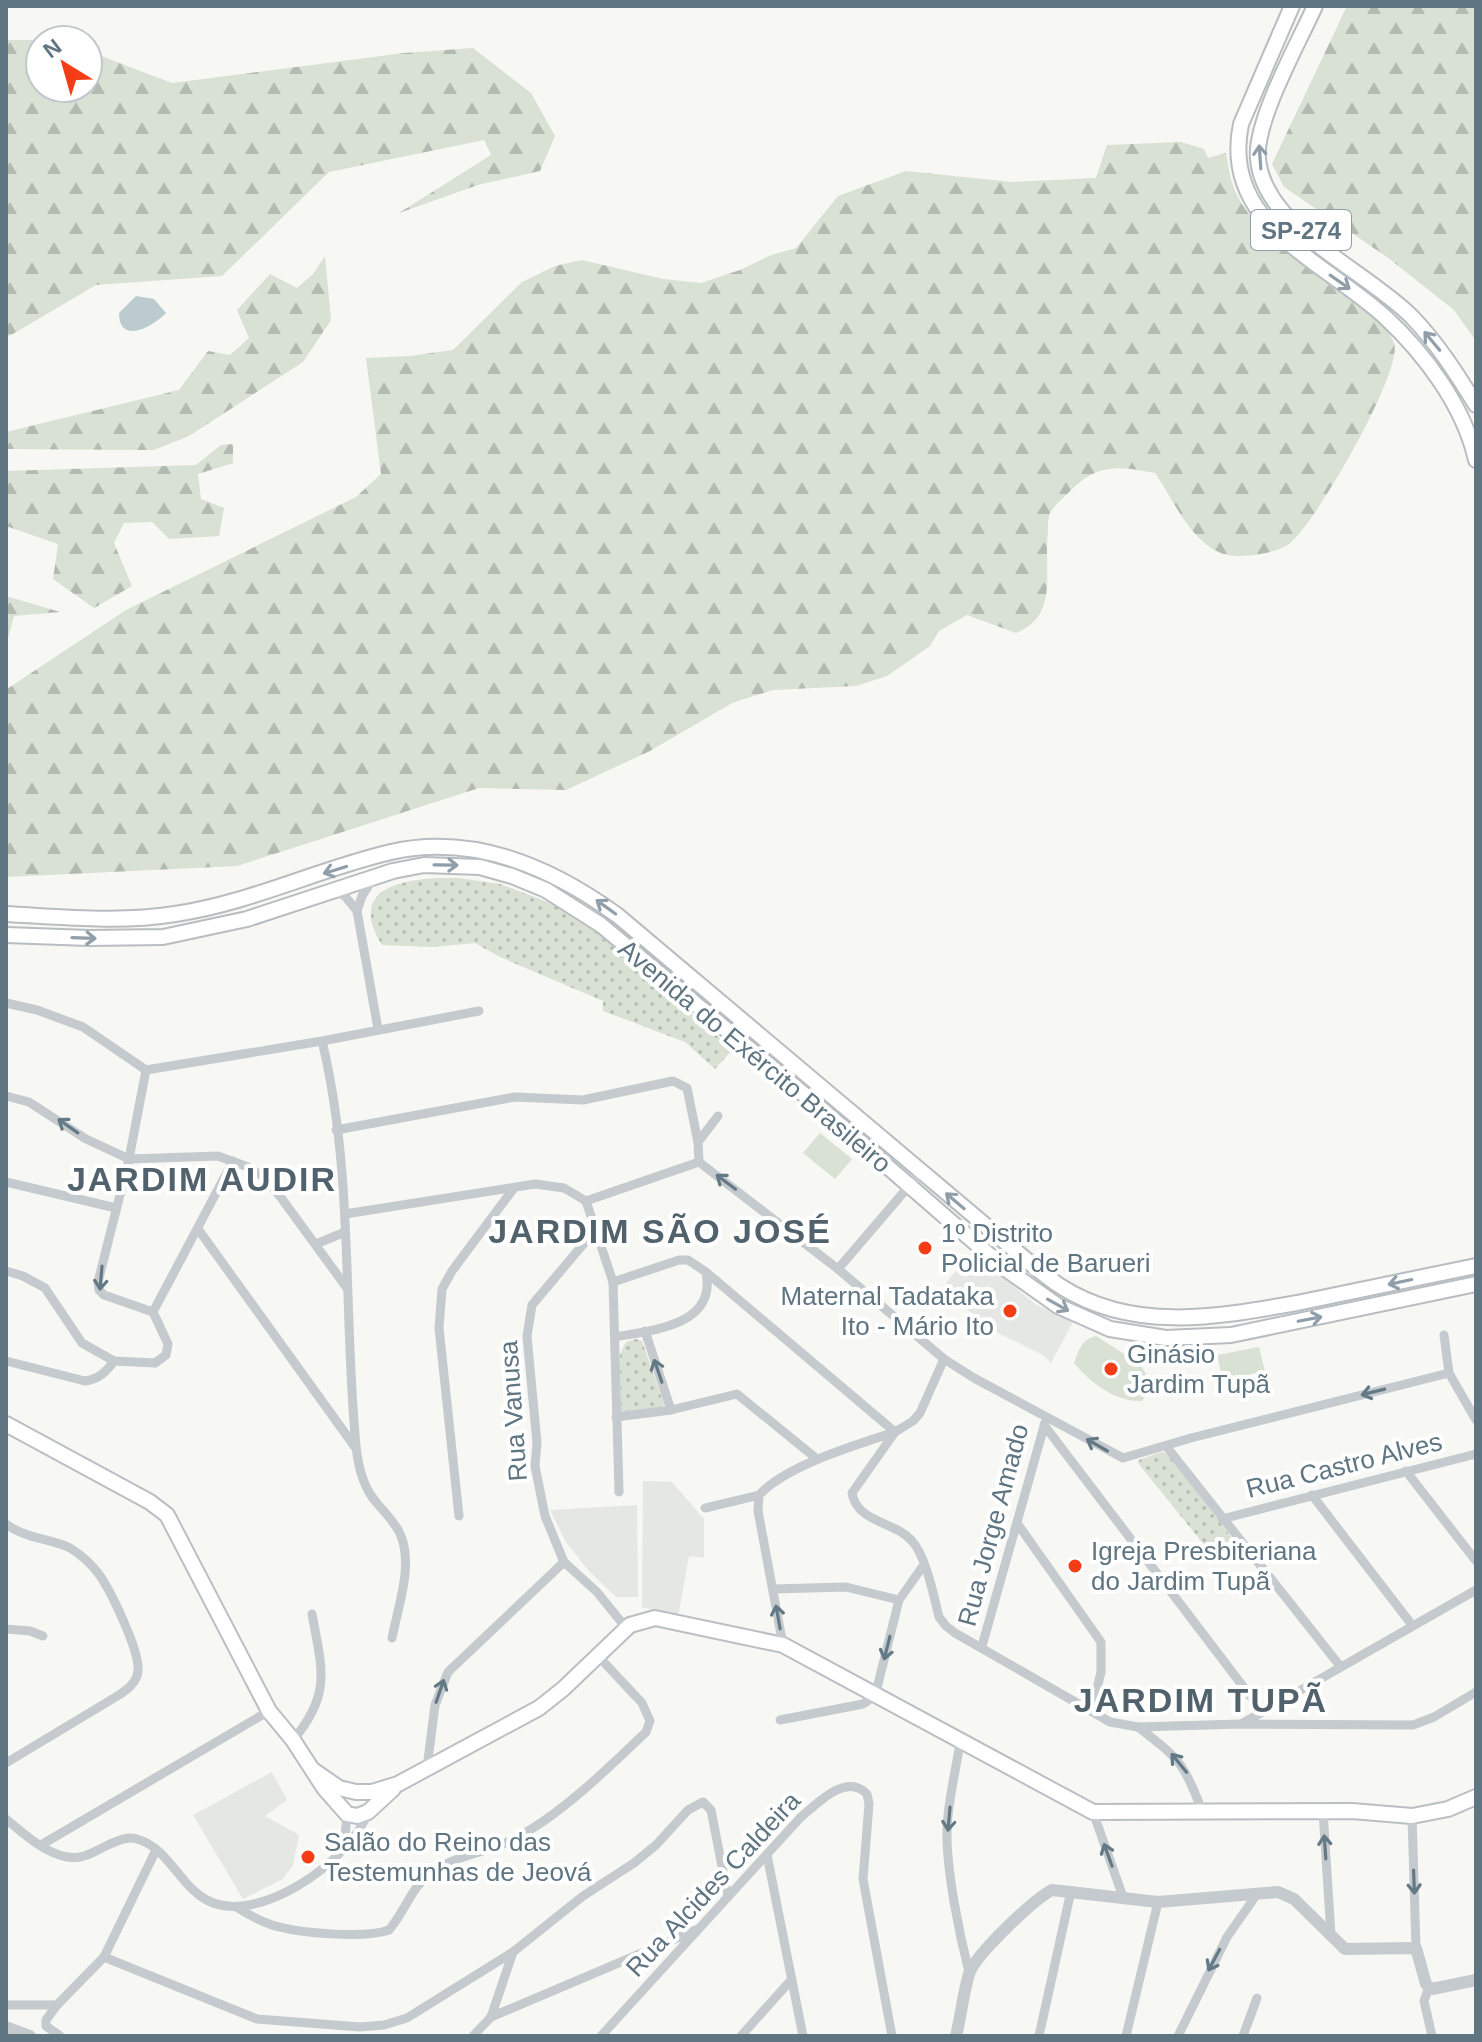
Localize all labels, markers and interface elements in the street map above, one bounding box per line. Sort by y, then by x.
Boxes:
north arrow [24,24,104,104]
text: N [38,34,66,63]
one-way arrow [1252,144,1267,170]
road number: SP-274 [1251,210,1351,250]
one-way arrow [1329,273,1350,290]
one-way arrow [1423,331,1441,351]
one-way arrow [432,858,459,873]
one-way arrow [322,863,347,878]
one-way arrow [596,899,617,916]
one-way arrow [70,930,97,945]
street label: Avenida do Exército Brasileiro [613,933,897,1179]
one-way arrow [57,1118,79,1134]
district label: JARDIM AUDIR [67,1160,337,1198]
one-way arrow [716,1174,738,1191]
one-way arrow [945,1192,966,1210]
district label: JARDIM SÃO JOSÉ [488,1212,832,1250]
place label: 1º Distrito Policial de Barueri [941,1218,1151,1278]
marker: 1º Distrito Policial de Barueri [916,1239,934,1257]
one-way arrow [93,1264,108,1290]
one-way arrow [1387,1275,1413,1290]
place label: Maternal Tadataka Ito - Mário Ito [781,1281,995,1341]
one-way arrow [1046,1297,1069,1313]
marker: Maternal Tadataka Ito - Mário Ito [1001,1302,1019,1320]
one-way arrow [1296,1311,1322,1326]
street label: Rua Vanusa [493,1339,533,1482]
place label: Ginásio Jardim Tupã [1127,1339,1271,1399]
one-way arrow [649,1358,664,1383]
marker: Ginásio Jardim Tupã [1102,1360,1120,1378]
one-way arrow [1361,1385,1387,1400]
street label: Rua Jorge Amado [952,1421,1034,1629]
street label: Rua Castro Alves [1243,1426,1445,1504]
one-way arrow [1086,1437,1109,1453]
place label: Igreja Presbiteriana do Jardim Tupã [1091,1536,1317,1596]
marker: Igreja Presbiteriana do Jardim Tupã [1066,1557,1084,1575]
one-way arrow [770,1605,785,1630]
one-way arrow [879,1634,894,1660]
one-way arrow [434,1679,449,1704]
district label: JARDIM TUPÃ [1074,1681,1328,1719]
one-way arrow [1170,1752,1188,1773]
street label: Rua Alcides Caldeira [620,1785,807,1982]
one-way arrow [941,1805,956,1832]
place label: Salão do Reino das Testemunhas de Jeová [324,1827,592,1887]
one-way arrow [1317,1834,1332,1861]
one-way arrow [1099,1842,1114,1867]
marker: Salão do Reino das Testemunhas de Jeová [299,1848,317,1866]
one-way arrow [1407,1868,1422,1895]
one-way arrow [1206,1947,1222,1971]

